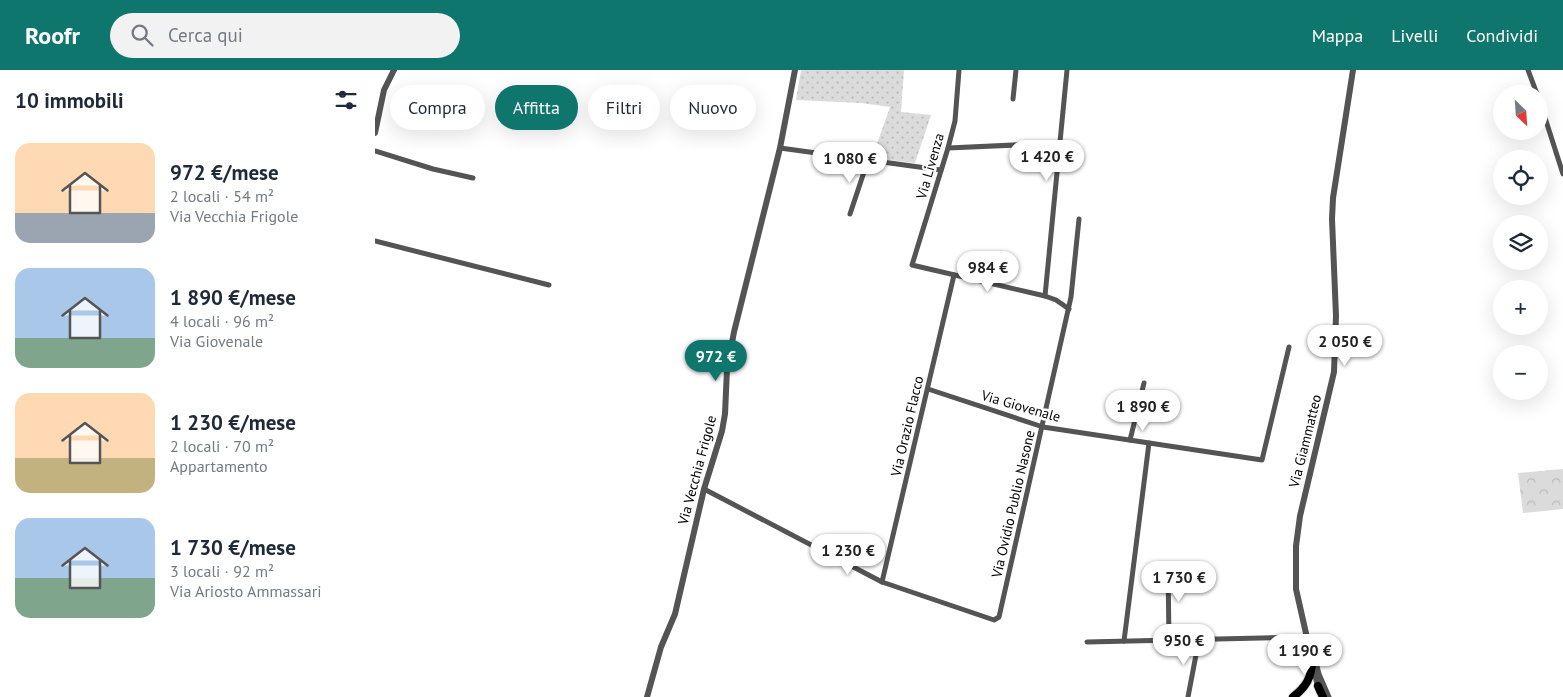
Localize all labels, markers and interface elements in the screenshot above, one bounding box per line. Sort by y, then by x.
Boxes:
search box [110,13,460,58]
text: Roofr [25,20,80,51]
icon: search [128,21,156,49]
text: Cerca qui [168,23,243,47]
text: Mappa [1312,24,1363,47]
text: Livelli [1391,24,1438,47]
text: Condividi [1466,24,1538,47]
chip: Compra [390,85,485,130]
chip: Affitta [495,85,578,130]
chip: Filtri [588,85,660,130]
chip: Nuovo [670,85,756,130]
north arrow [1493,85,1547,140]
map controls [1493,85,1548,400]
icon: filters [332,86,360,114]
text: 10 immobili [15,87,124,114]
street label: Via Livenza [912,131,948,202]
pin: 1 420 € [1001,140,1093,182]
pin: 1 080 € [804,142,896,184]
text: 1 420 € [1020,146,1074,166]
text: 1 080 € [823,148,877,168]
button: locate [1493,150,1548,205]
text: 972 €/mese [170,159,279,186]
icon: home [55,163,115,223]
text: 2 locali · 54 m² [170,186,274,206]
text: Via Vecchia Frigole [170,206,299,226]
button: layers [1493,215,1548,270]
pin: 984 € [953,250,1023,293]
text: 984 € [968,257,1008,277]
button: + [1493,280,1548,335]
text: 1 890 €/mese [170,284,296,311]
icon: home [55,288,115,348]
text: 4 locali · 96 m² [170,311,274,331]
pin: 2 050 € [1299,324,1391,367]
text: Via Giovenale [170,331,263,351]
text: 2 050 € [1318,331,1372,351]
pin: 972 € [681,340,751,382]
button: − [1493,345,1548,400]
text: 972 € [696,346,736,366]
street label: Via Orazio Flacco [886,374,927,479]
street label: Via Giovenale [978,386,1063,426]
pin: 1 890 € [1097,390,1189,432]
street label: Via Giammatteo [1285,393,1325,490]
text: 1 890 € [1116,396,1170,416]
text: 1 230 €/mese [170,409,296,436]
icon: home [55,413,115,473]
street label: Via Vecchia Frigole [673,413,720,528]
street label: Via Ovidio Publio Nasone [987,428,1039,580]
text: 2 locali · 70 m² [170,436,274,456]
text: Appartamento [170,456,268,476]
text: 1 730 €/mese [170,534,296,561]
pin: 1 230 € [802,534,894,576]
icon: home [55,538,115,598]
text: 1 230 € [821,540,875,560]
pin: 1 730 € [1133,560,1225,603]
text: 3 locali · 92 m² [170,561,274,581]
text: 1 730 € [1152,567,1206,587]
text: Via Ariosto Ammassari [170,581,321,601]
pin: 950 € [1149,624,1219,666]
text: 950 € [1164,630,1204,650]
pin: 1 190 € [1259,634,1351,676]
text: 1 190 € [1278,640,1332,660]

